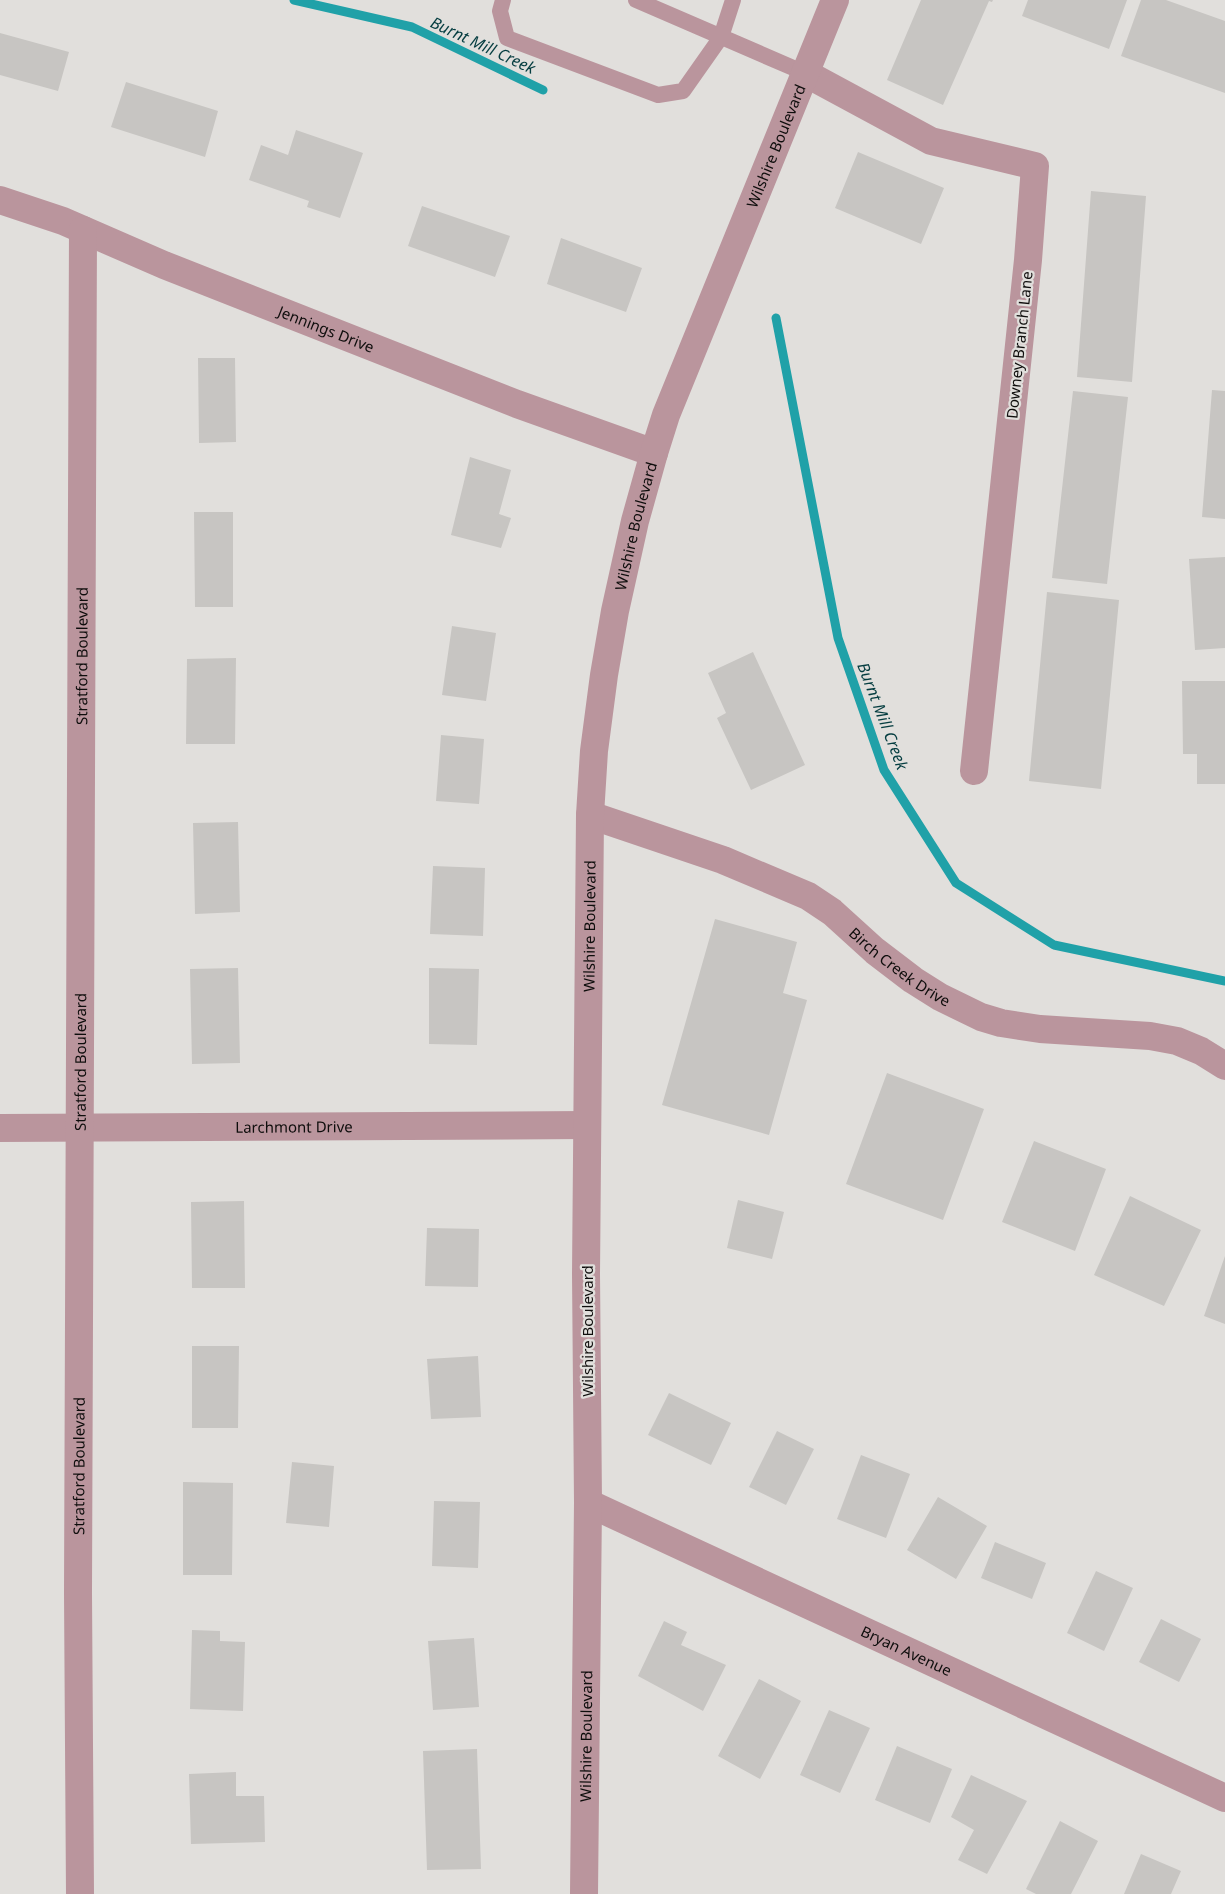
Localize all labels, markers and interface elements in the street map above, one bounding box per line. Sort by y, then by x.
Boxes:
water label: Burnt Mill Creek [427,11,540,79]
street label: Wilshire Boulevard [742,81,810,211]
street label: Downey Branch Lane [1001,270,1037,420]
street label: Jennings Drive [273,300,377,357]
street label: Wilshire Boulevard [610,460,661,592]
street label: Stratford Boulevard [71,587,92,725]
water label: Burnt Mill Creek [852,659,914,774]
street label: Wilshire Boulevard [578,860,600,992]
street label: Birch Creek Drive [845,923,954,1011]
street label: Stratford Boulevard [70,993,90,1131]
street label: Larchmont Drive [235,1116,353,1137]
street label: Wilshire Boulevard [577,1265,597,1397]
street label: Stratford Boulevard [68,1397,89,1535]
street label: Bryan Avenue [858,1621,955,1680]
street label: Wilshire Boulevard [575,1670,596,1802]

